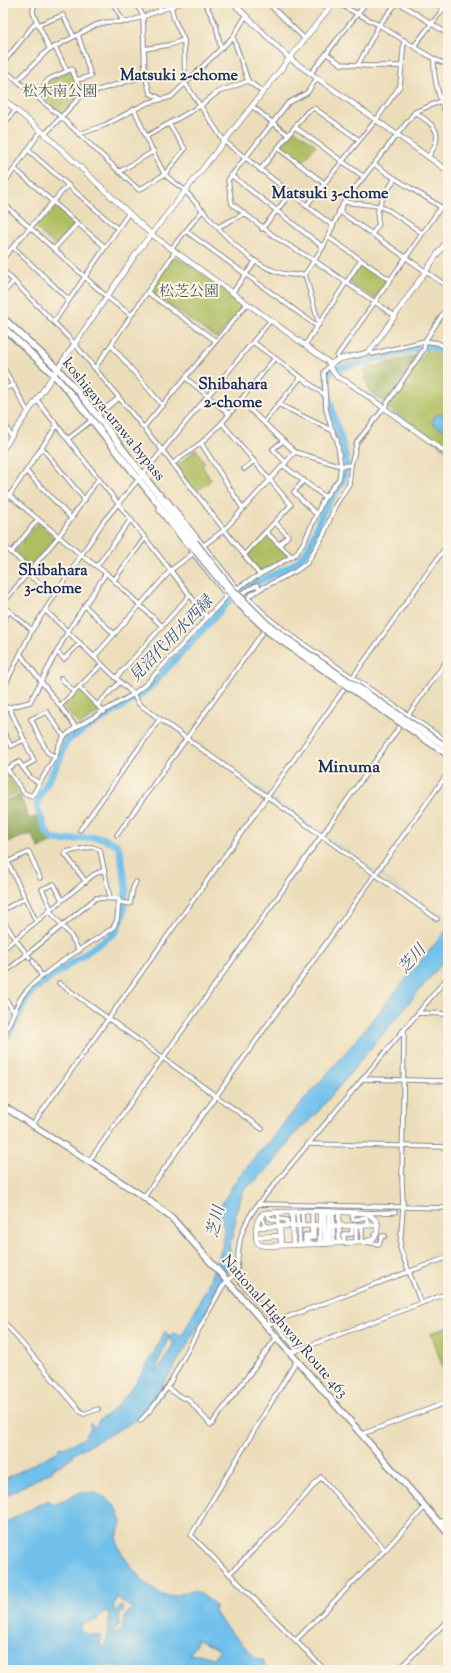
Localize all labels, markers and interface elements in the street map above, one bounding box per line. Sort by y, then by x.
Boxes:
district label: Matsuki 2-chome [120,65,239,88]
park label: 松木南公園 [22,82,98,103]
district label: Matsuki 3-chome [272,183,389,206]
park label: 松芝公園 [159,282,219,303]
street label: koshigaya-urawa bypass [57,354,169,486]
district label: Shibahara 2-chome [198,374,268,415]
district label: Shibahara 3-chome [18,560,88,601]
water label: 見沼代用水西縁 [125,590,221,688]
district label: Minuma [318,756,380,780]
water label: 芝川 [394,939,434,980]
water label: 芝川 [202,1202,232,1240]
street label: National Highway Route 463 [216,1251,352,1403]

